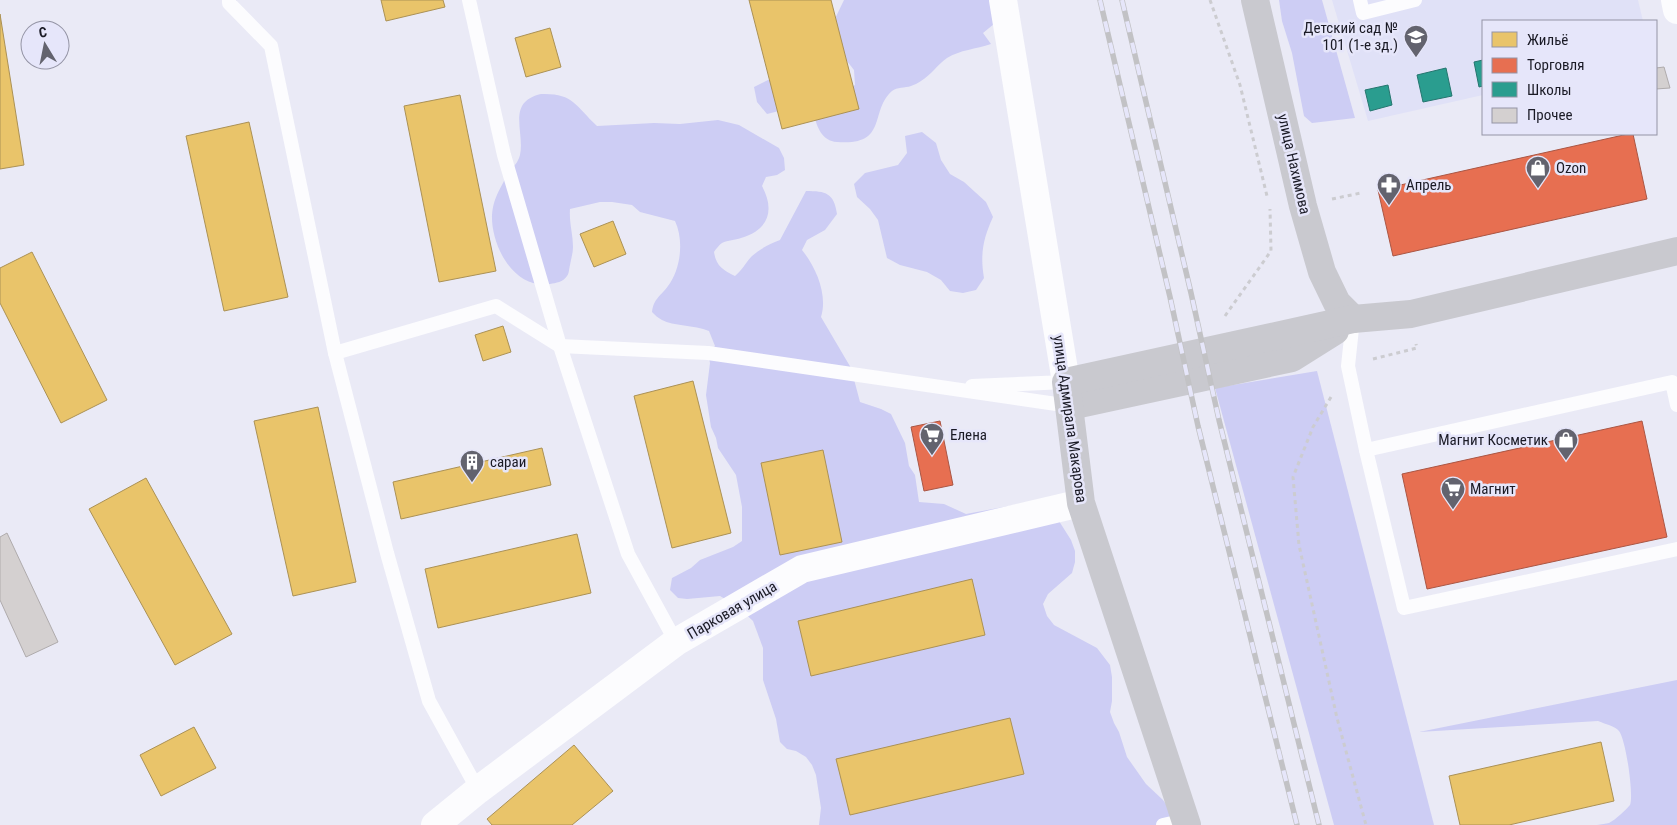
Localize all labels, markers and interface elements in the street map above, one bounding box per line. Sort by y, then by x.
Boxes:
place label: Детский сад № 101 (1-е зд.) [1304,19,1398,54]
north arrow [20,20,70,70]
legend [1482,20,1657,135]
text: С [37,24,48,41]
school or university icon: Детский сад № 101 (1-е зд.) [1403,24,1429,58]
text: Жильё [1527,31,1568,49]
text: Торговля [1527,56,1584,74]
text: Школы [1527,81,1572,99]
text: Прочее [1527,106,1573,124]
street label: улица Нахимова [1274,112,1314,216]
shop icon: Ozon [1525,155,1551,189]
place label: Ozon [1556,159,1586,177]
pharmacy icon: Апрель [1376,172,1402,206]
place label: Апрель [1406,176,1452,194]
street label: улица Адмирала Макарова [1049,334,1091,504]
supermarket icon: Елена [919,422,945,456]
place label: Елена [950,426,987,444]
shop icon: Магнит Косметик [1553,427,1579,461]
place label: Магнит Косметик [1438,431,1548,449]
building icon: сараи [459,449,485,483]
place label: сараи [490,453,526,471]
supermarket icon: Магнит [1440,476,1466,510]
place label: Магнит [1470,480,1516,498]
street label: Парковая улица [684,577,780,643]

